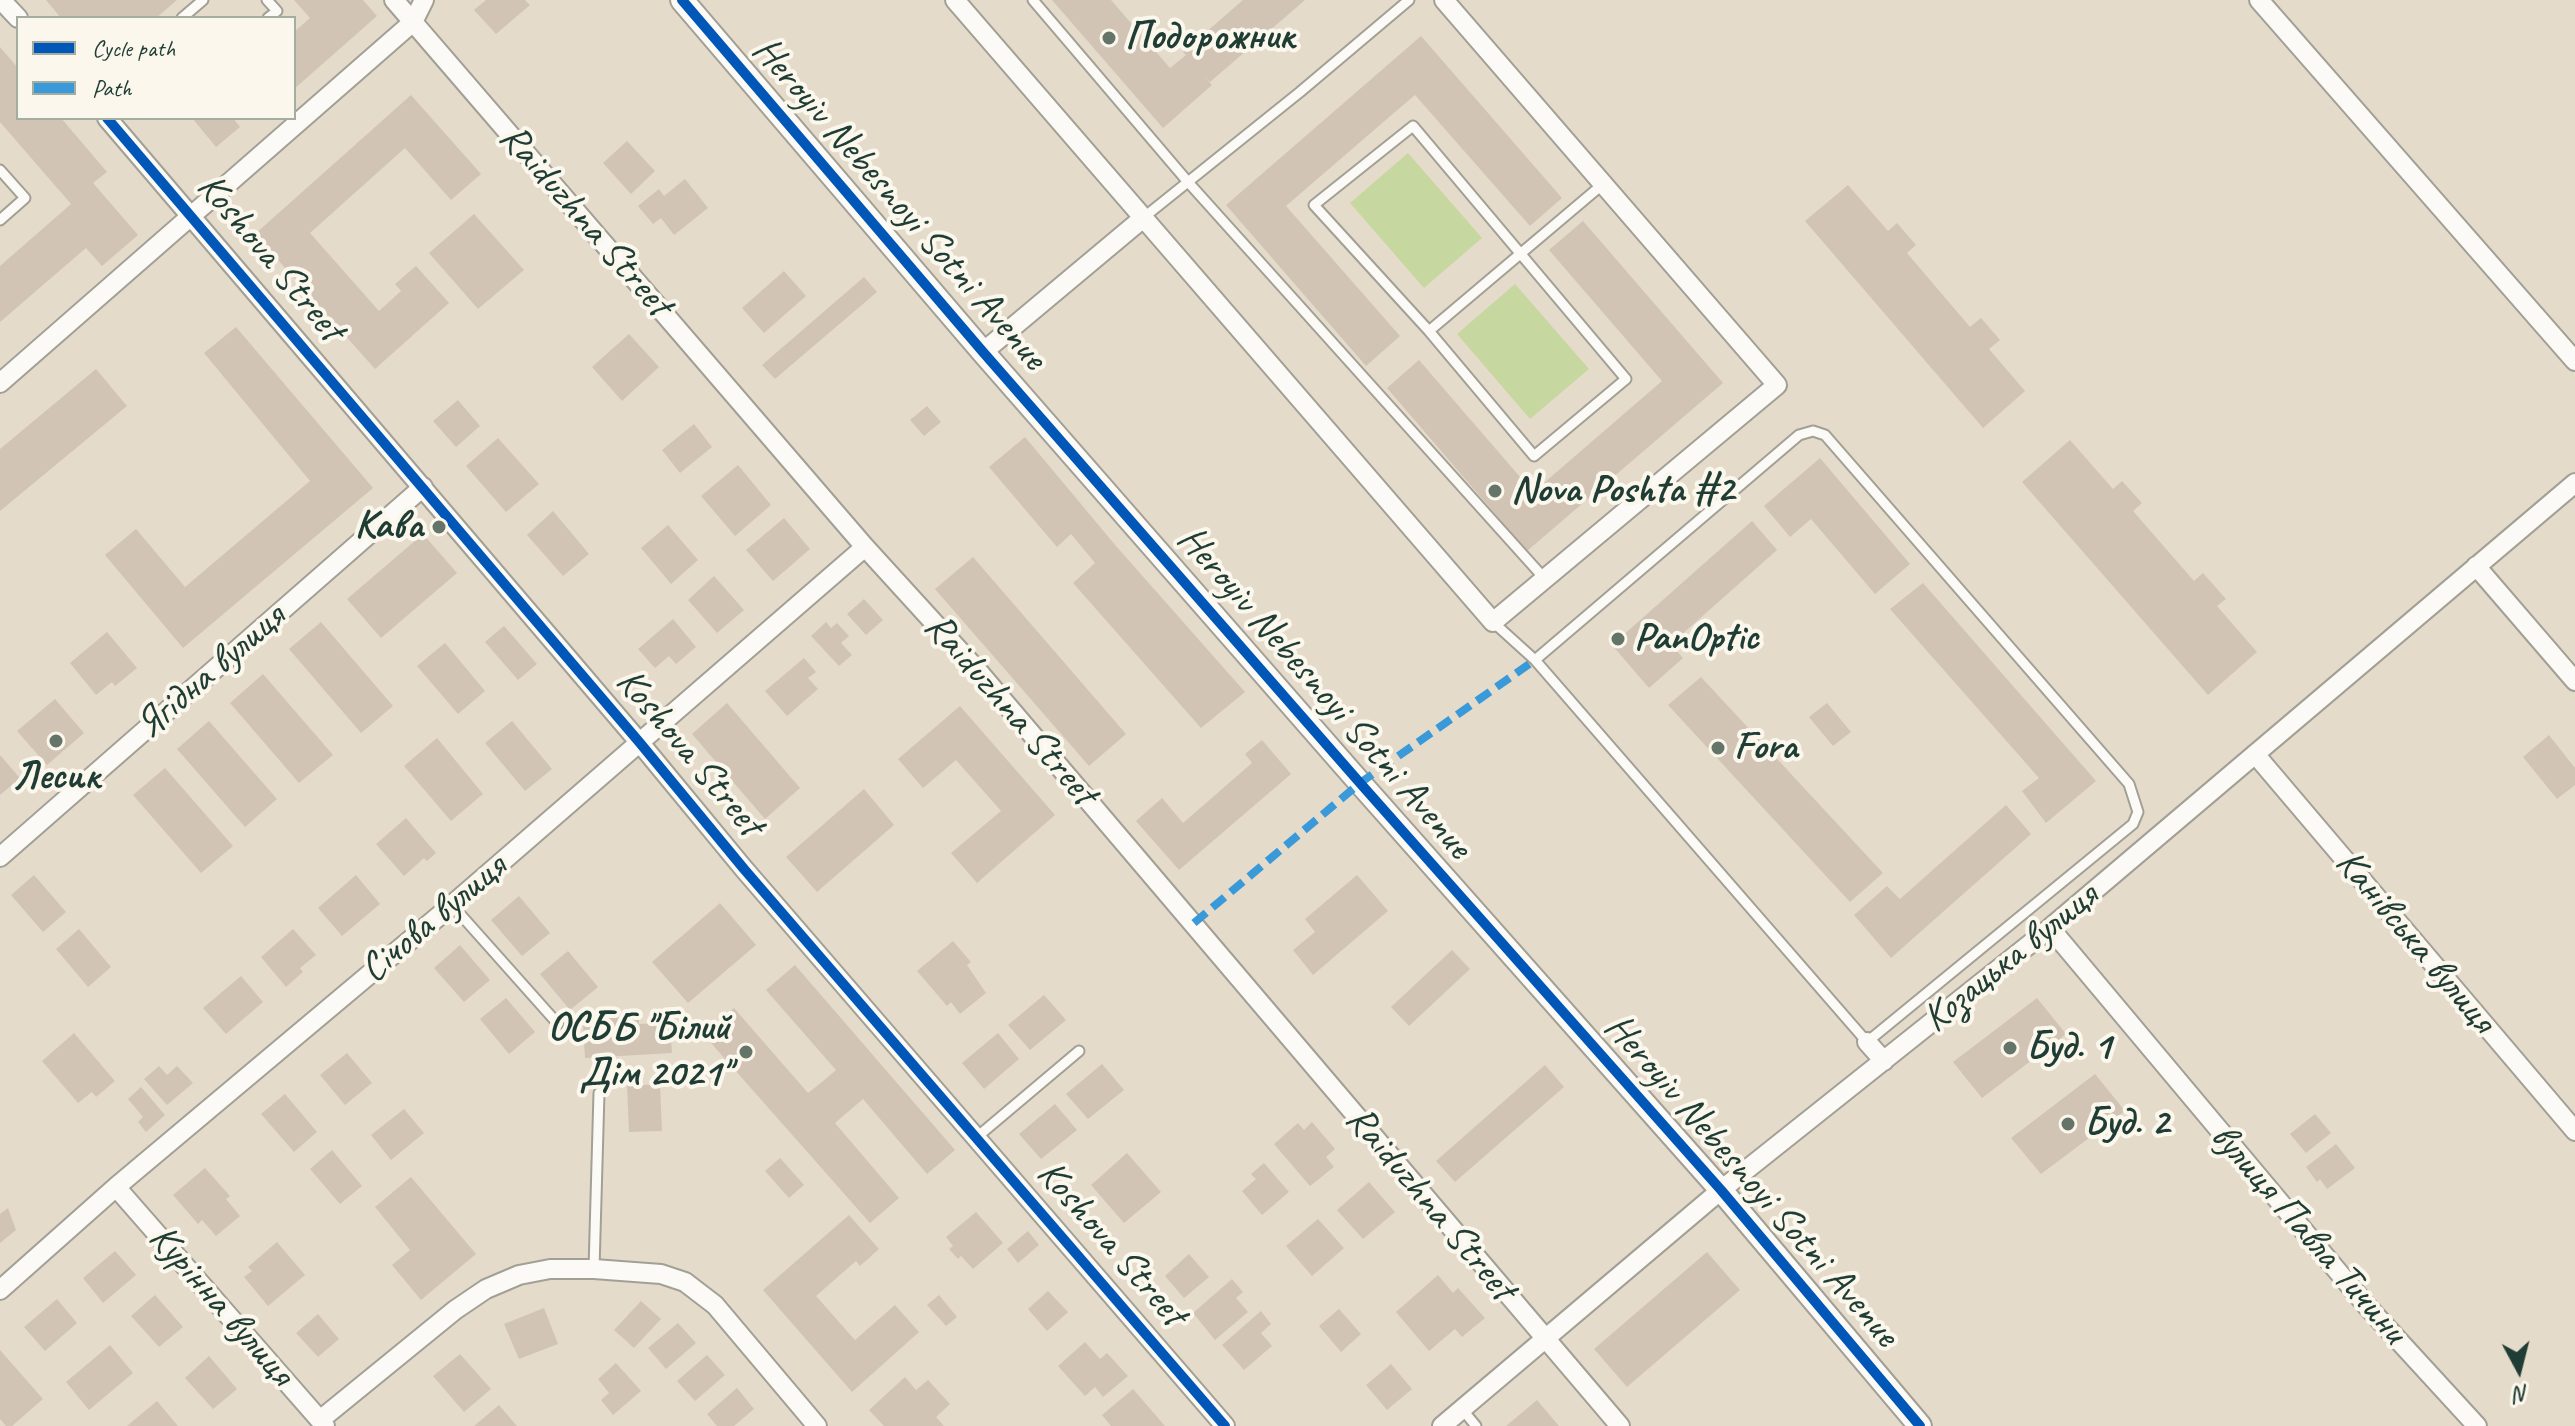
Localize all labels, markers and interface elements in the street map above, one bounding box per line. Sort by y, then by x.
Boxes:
place label: Подорожник [1125,14,1295,62]
legend [16,16,296,120]
street label: Heroyiv Nebesnoyi Sotni Avenue [741,28,1057,380]
marker: Подорожник [1100,29,1118,47]
text: Cycle path [92,33,175,63]
text: Path [92,73,132,103]
street label: Raiduzhna Street [488,115,682,327]
street label: Koshova Street [186,164,354,352]
place label: Nova Poshta #2 [1511,467,1734,515]
marker: Nova Poshta #2 [1486,482,1504,500]
place label: Кава [355,503,423,551]
street label: Heroyiv Nebesnoyi Sotni Avenue [1166,517,1482,869]
marker: Кава [430,518,448,536]
street label: Ягідна вулиця [126,594,296,750]
street label: Raiduzhna Street [913,604,1107,816]
place label: PanOptic [1634,615,1758,663]
marker: PanOptic [1609,630,1627,648]
street label: Koshova Street [605,659,773,847]
place label: Fora [1734,724,1797,772]
marker: Лесик [47,732,65,750]
marker: Fora [1709,739,1727,757]
place label: Лесик [12,754,100,802]
street label: Канівська вулиця [2324,840,2506,1044]
street label: Січова вулиця [351,844,517,994]
street label: Козацька вулиця [1914,873,2108,1043]
place label: ОСББ "Білий Дім 2021" [548,1005,730,1099]
street label: Heroyiv Nebesnoyi Sotni Avenue [1593,1005,1909,1357]
place label: Буд. 1 [2026,1024,2111,1072]
marker: Буд. 1 [2001,1039,2019,1057]
marker: ОСББ "Білий Дім 2021" [737,1043,755,1061]
street label: Raiduzhna Street [1335,1097,1525,1311]
place label: Буд. 2 [2084,1100,2169,1148]
street label: вулиця Павла Тичини [2199,1114,2417,1354]
marker: Буд. 2 [2059,1115,2077,1133]
street label: Koshova Street [1026,1151,1196,1337]
street label: Курінна вулиця [138,1215,304,1397]
north arrow [2479,1330,2559,1410]
text: N [2513,1379,2530,1409]

